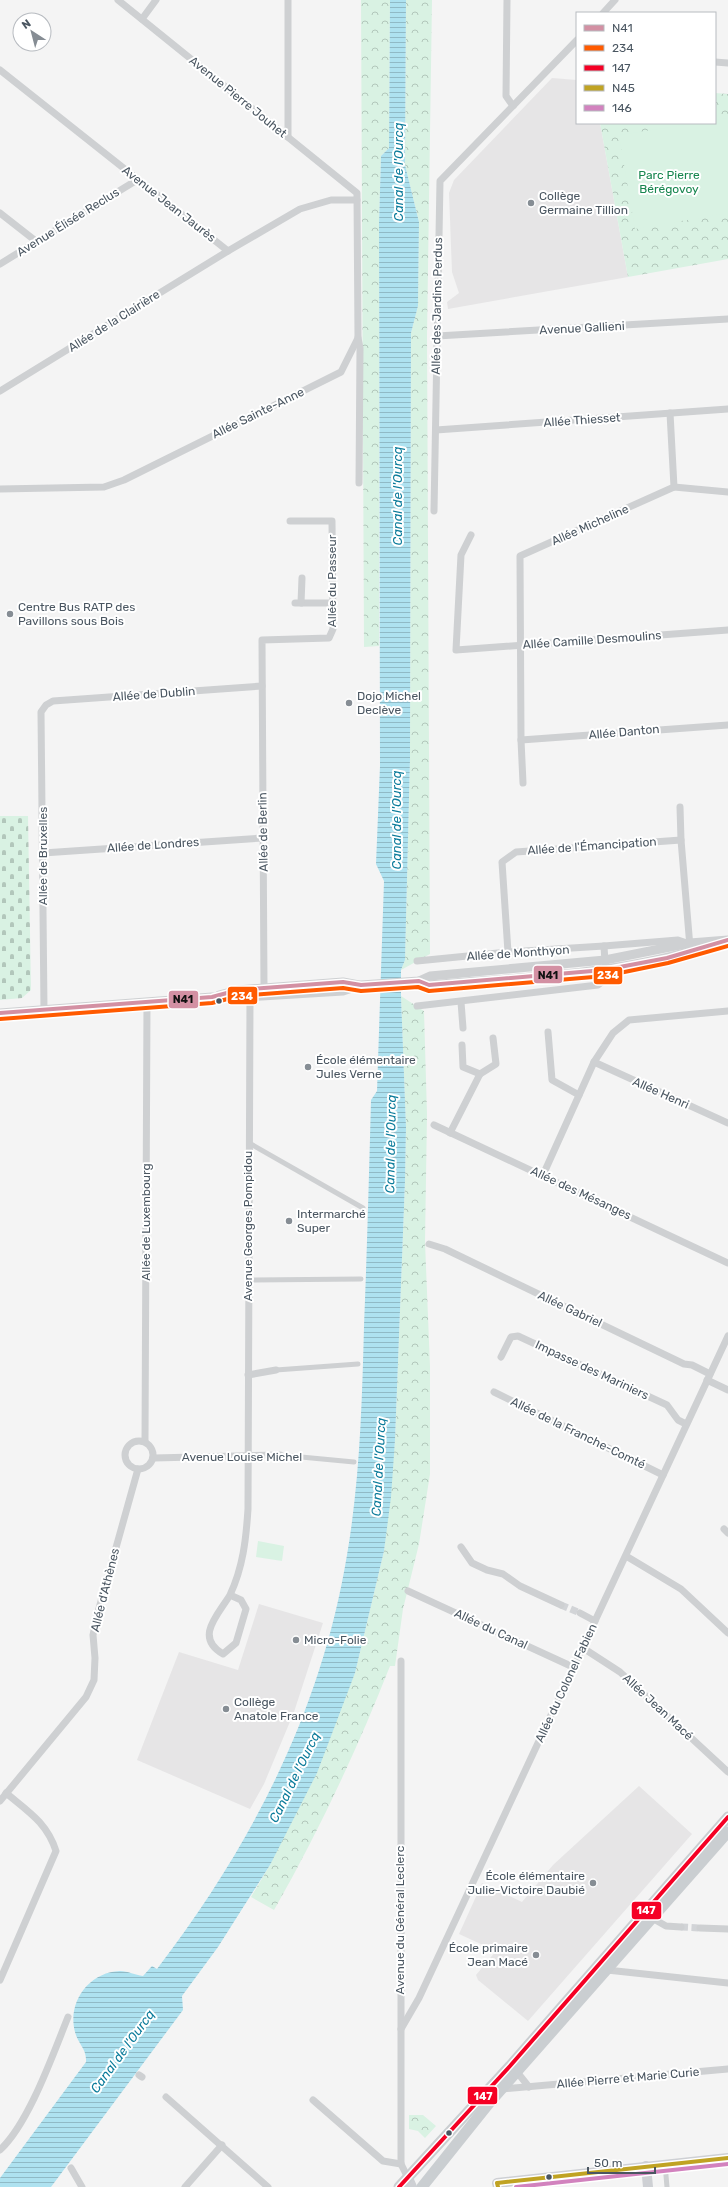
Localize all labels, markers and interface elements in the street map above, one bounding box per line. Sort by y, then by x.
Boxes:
north arrow [12,12,52,52]
legend [576,12,716,124]
text: N [19,17,34,32]
text: N41 [612,21,633,35]
text: 234 [612,41,634,55]
street label: Avenue Pierre Jouhet [186,53,290,141]
text: 147 [612,61,631,75]
text: N45 [612,81,635,95]
text: 146 [612,101,632,115]
water label: Canal de l'Ourcq [391,122,406,221]
street label: Avenue Jean Jaurès [119,163,219,245]
park label: Parc Pierre Bérégovoy [638,168,700,196]
street label: Avenue Élisée Reclus [14,185,122,259]
place label: Collège Germaine Tillion [539,189,628,217]
marker: Collège Germaine Tillion [526,198,536,208]
street label: Allée des Jardins Perdus [429,237,445,375]
street label: Allée de la Clairière [66,287,163,355]
street label: Avenue Gallieni [539,319,625,337]
street label: Allée Sainte-Anne [210,385,307,441]
street label: Allée Thiesset [543,410,621,430]
water label: Canal de l'Ourcq [390,446,405,545]
street label: Allée Micheline [549,502,631,548]
street label: Allée du Passeur [325,534,339,627]
place label: Centre Bus RATP des Pavillons sous Bois [18,600,135,628]
marker: Centre Bus RATP des Pavillons sous Bois [5,609,15,619]
street label: Allée Camille Desmoulins [522,628,662,652]
street label: Allée de Dublin [112,684,196,704]
place label: Dojo Michel Declève [357,689,421,717]
marker: Dojo Michel Declève [344,698,354,708]
street label: Allée Danton [588,722,660,742]
water label: Canal de l'Ourcq [389,770,404,869]
street label: Allée de Berlin [255,792,271,872]
street label: Allée de Bruxelles [36,807,50,905]
street label: Allée de Londres [106,835,200,855]
street label: Allée de l'Émancipation [527,835,657,857]
street label: Allée de Monthyon [466,942,570,964]
line badge: N41 [533,965,563,984]
line badge: 234 [593,966,623,985]
text: N41 [538,969,558,982]
text: 234 [597,969,619,982]
line badge: 234 [227,986,258,1005]
line badge: N41 [168,990,199,1009]
text: 234 [231,990,253,1003]
text: N41 [173,993,193,1006]
unlabelled marker [214,996,224,1006]
place label: École élémentaire Jules Verne [316,1053,416,1081]
marker: École élémentaire Jules Verne [303,1062,313,1072]
street label: Allée Henri [631,1074,691,1112]
water label: Canal de l'Ourcq [382,1094,399,1194]
street label: Avenue Georges Pompidou [241,1151,255,1301]
street label: Allée de Luxembourg [139,1163,153,1281]
street label: Allée des Mésanges [528,1164,634,1222]
place label: Intermarché Super [297,1207,366,1235]
marker: Intermarché Super [284,1216,294,1226]
street label: Allée Gabriel [536,1288,604,1330]
street label: Impasse des Mariniers [533,1338,651,1402]
street label: Allée de la Franche-Comté [508,1394,648,1472]
water label: Canal de l'Ourcq [368,1417,389,1517]
street label: Avenue Louise Michel [182,1450,302,1464]
street label: Allée d'Athènes [88,1547,122,1633]
street label: Allée du Canal [452,1606,530,1652]
street label: Allée du Colonel Fabien [532,1621,600,1745]
place label: Micro-Folie [304,1633,367,1647]
marker: Micro-Folie [291,1635,301,1645]
street label: Allée Jean Macé [620,1671,696,1743]
place label: Collège Anatole France [234,1695,319,1723]
marker: Collège Anatole France [221,1704,231,1714]
water label: Canal de l'Ourcq [266,1729,323,1825]
street label: Avenue du Général Leclerc [393,1845,407,1994]
place label: École élémentaire Julie-Victoire Daubié [468,1869,585,1897]
marker: École élémentaire Julie-Victoire Daubié [588,1878,598,1888]
line badge: 147 [631,1901,662,1920]
text: 147 [636,1904,656,1917]
place label: École primaire Jean Macé [449,1941,528,1969]
marker: École primaire Jean Macé [531,1950,541,1960]
water label: Canal de l'Ourcq [87,2007,158,2096]
street label: Allée Pierre et Marie Curie [556,2065,700,2091]
line badge: 147 [467,2086,498,2105]
text: 147 [473,2090,493,2103]
unlabelled marker [444,2128,454,2138]
scale bar [588,2149,655,2175]
text: 50 m [594,2156,622,2170]
unlabelled marker [544,2172,554,2182]

